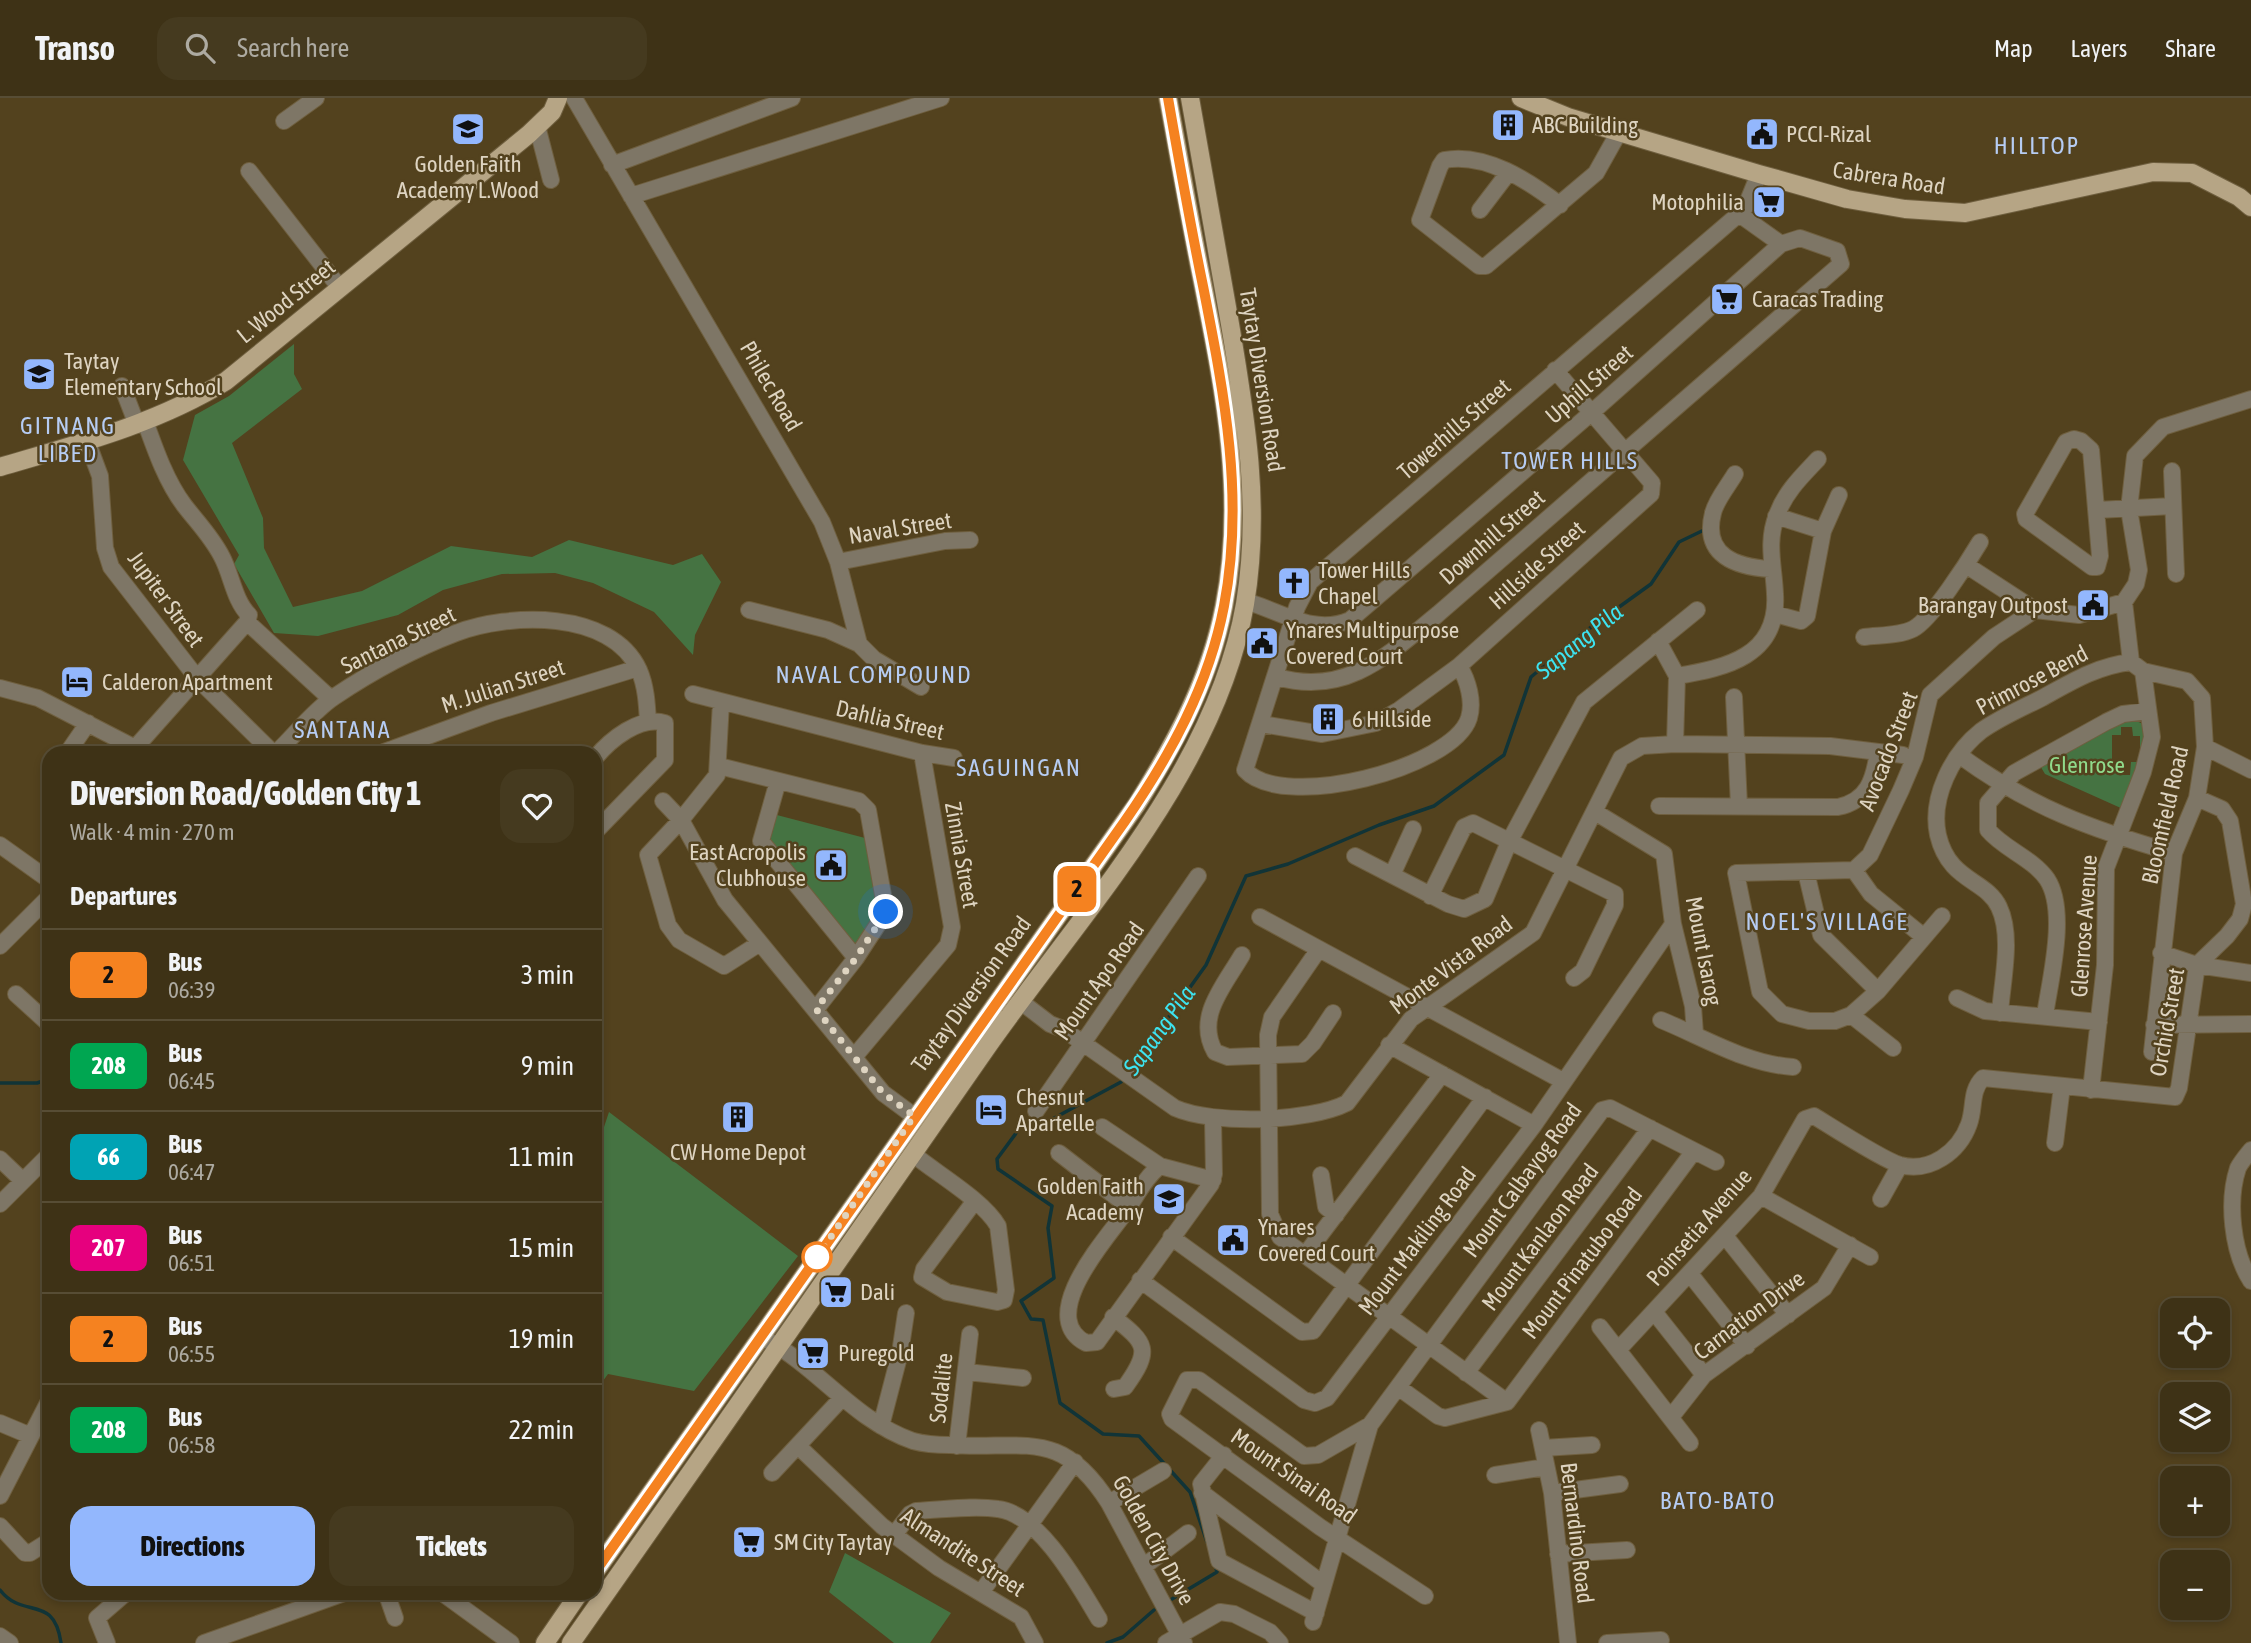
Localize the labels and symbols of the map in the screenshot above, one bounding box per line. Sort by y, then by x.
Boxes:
building icon: ABC Building [1489,106,1527,144]
school or university icon: Golden Faith Academy L.Wood [449,110,487,148]
place label: ABC Building [1532,112,1638,138]
public building icon: PCCI-Rizal [1743,115,1781,153]
place label: PCCI-Rizal [1786,121,1871,147]
district label: HILLTOP [1994,132,2080,159]
place label: Golden Faith Academy L.Wood [397,151,539,203]
street label: Cabrera Road [1831,156,1947,200]
supermarket icon: Motophilia [1750,183,1788,221]
place label: Motophilia [1651,189,1744,215]
street label: L. Wood Street [232,254,340,348]
supermarket icon: Caracas Trading [1708,280,1746,318]
street label: Taytay Diversion Road [1235,286,1289,474]
place label: Caracas Trading [1752,286,1884,312]
street label: Philec Road [735,336,807,436]
street label: Uphill Street [1540,339,1638,429]
place label: Taytay Elementary School [64,348,222,400]
school or university icon: Taytay Elementary School [20,355,58,393]
street label: Towerhills Street [1392,373,1516,485]
district label: GITNANG LIBED [20,412,116,467]
district label: TOWER HILLS [1501,447,1639,474]
street label: Downhill Street [1434,484,1550,590]
street label: Naval Street [847,507,953,549]
street label: Hillside Street [1484,515,1590,615]
street label: Jupiter Street [123,546,209,652]
place label: Tower Hills Chapel [1318,557,1410,609]
church icon: Tower Hills Chapel [1275,564,1313,602]
public building icon: Barangay Outpost [2074,586,2112,624]
place label: Barangay Outpost [1918,592,2068,618]
water label: Sapang Pila [1529,598,1628,685]
street label: Santana Street [336,601,460,679]
place label: Ynares Multipurpose Covered Court [1286,617,1459,669]
public building icon: Ynares Multipurpose Covered Court [1243,624,1281,662]
street label: Primrose Bend [1972,640,2092,720]
street label: M. Julian Street [438,654,568,718]
district label: NAVAL COMPOUND [775,661,973,688]
hotel icon: Calderon Apartment [58,663,96,701]
place label: Calderon Apartment [102,669,273,695]
street label: Avocado Street [1853,688,1923,814]
street label: Dahlia Street [833,695,947,745]
building icon: 6 Hillside [1309,700,1347,738]
place label: 6 Hillside [1352,706,1432,732]
district label: SANTANA [294,716,392,743]
street label: Bloomfield Road [2136,743,2194,887]
park label: Glenrose [2049,752,2125,778]
district label: SAGUINGAN [956,754,1082,781]
street label: Zinnia Street [940,800,984,910]
place label: East Acropolis Clubhouse [689,839,806,891]
public building icon: East Acropolis Clubhouse [812,846,850,884]
street label: Glenrose Avenue [2066,854,2102,998]
line badge: 2 [1054,866,1100,912]
your location [868,894,903,929]
street label: Mount Isarog [1681,894,1727,1008]
district label: NOEL'S VILLAGE [1746,908,1908,935]
street label: Taytay Diversion Road [906,911,1036,1077]
street label: Monte Vista Road [1385,911,1517,1019]
street label: Mount Apo Road [1049,917,1149,1045]
street label: Orchid Street [2145,966,2189,1078]
water label: Sapang Pila [1117,980,1200,1081]
place label: Chesnut Apartelle [1016,1084,1095,1136]
hotel icon: Chesnut Apartelle [972,1091,1010,1129]
building icon: CW Home Depot [719,1098,757,1136]
street label: Mount Calbayog Road [1457,1098,1587,1262]
place label: CW Home Depot [670,1139,806,1165]
street label: Mount Kanlaon Road [1476,1159,1604,1315]
street label: Mount Makiling Road [1353,1162,1481,1320]
street label: Poinsetia Avenue [1641,1163,1757,1291]
place label: Golden Faith Academy [1037,1173,1144,1225]
school or university icon: Golden Faith Academy [1150,1180,1188,1218]
street label: Mount Pinatubo Road [1517,1182,1647,1344]
place label: Ynares Covered Court [1258,1214,1375,1266]
public building icon: Ynares Covered Court [1214,1221,1252,1259]
unlabelled marker [802,1242,832,1272]
street label: Carnation Drive [1689,1265,1809,1365]
supermarket icon: Dali [817,1273,855,1311]
place label: Dali [860,1279,895,1305]
supermarket icon: Puregold [794,1334,832,1372]
place label: Puregold [838,1340,915,1366]
street label: Sodalite [924,1352,958,1424]
street label: Mount Sinai Road [1226,1423,1362,1529]
street label: Bernardino Road [1555,1461,1599,1605]
street label: Golden City Drive [1108,1471,1200,1609]
district label: BATO-BATO [1660,1487,1776,1514]
street label: Almandite Street [896,1502,1030,1602]
supermarket icon: SM City Taytay [730,1523,768,1561]
place label: SM City Taytay [774,1529,893,1555]

